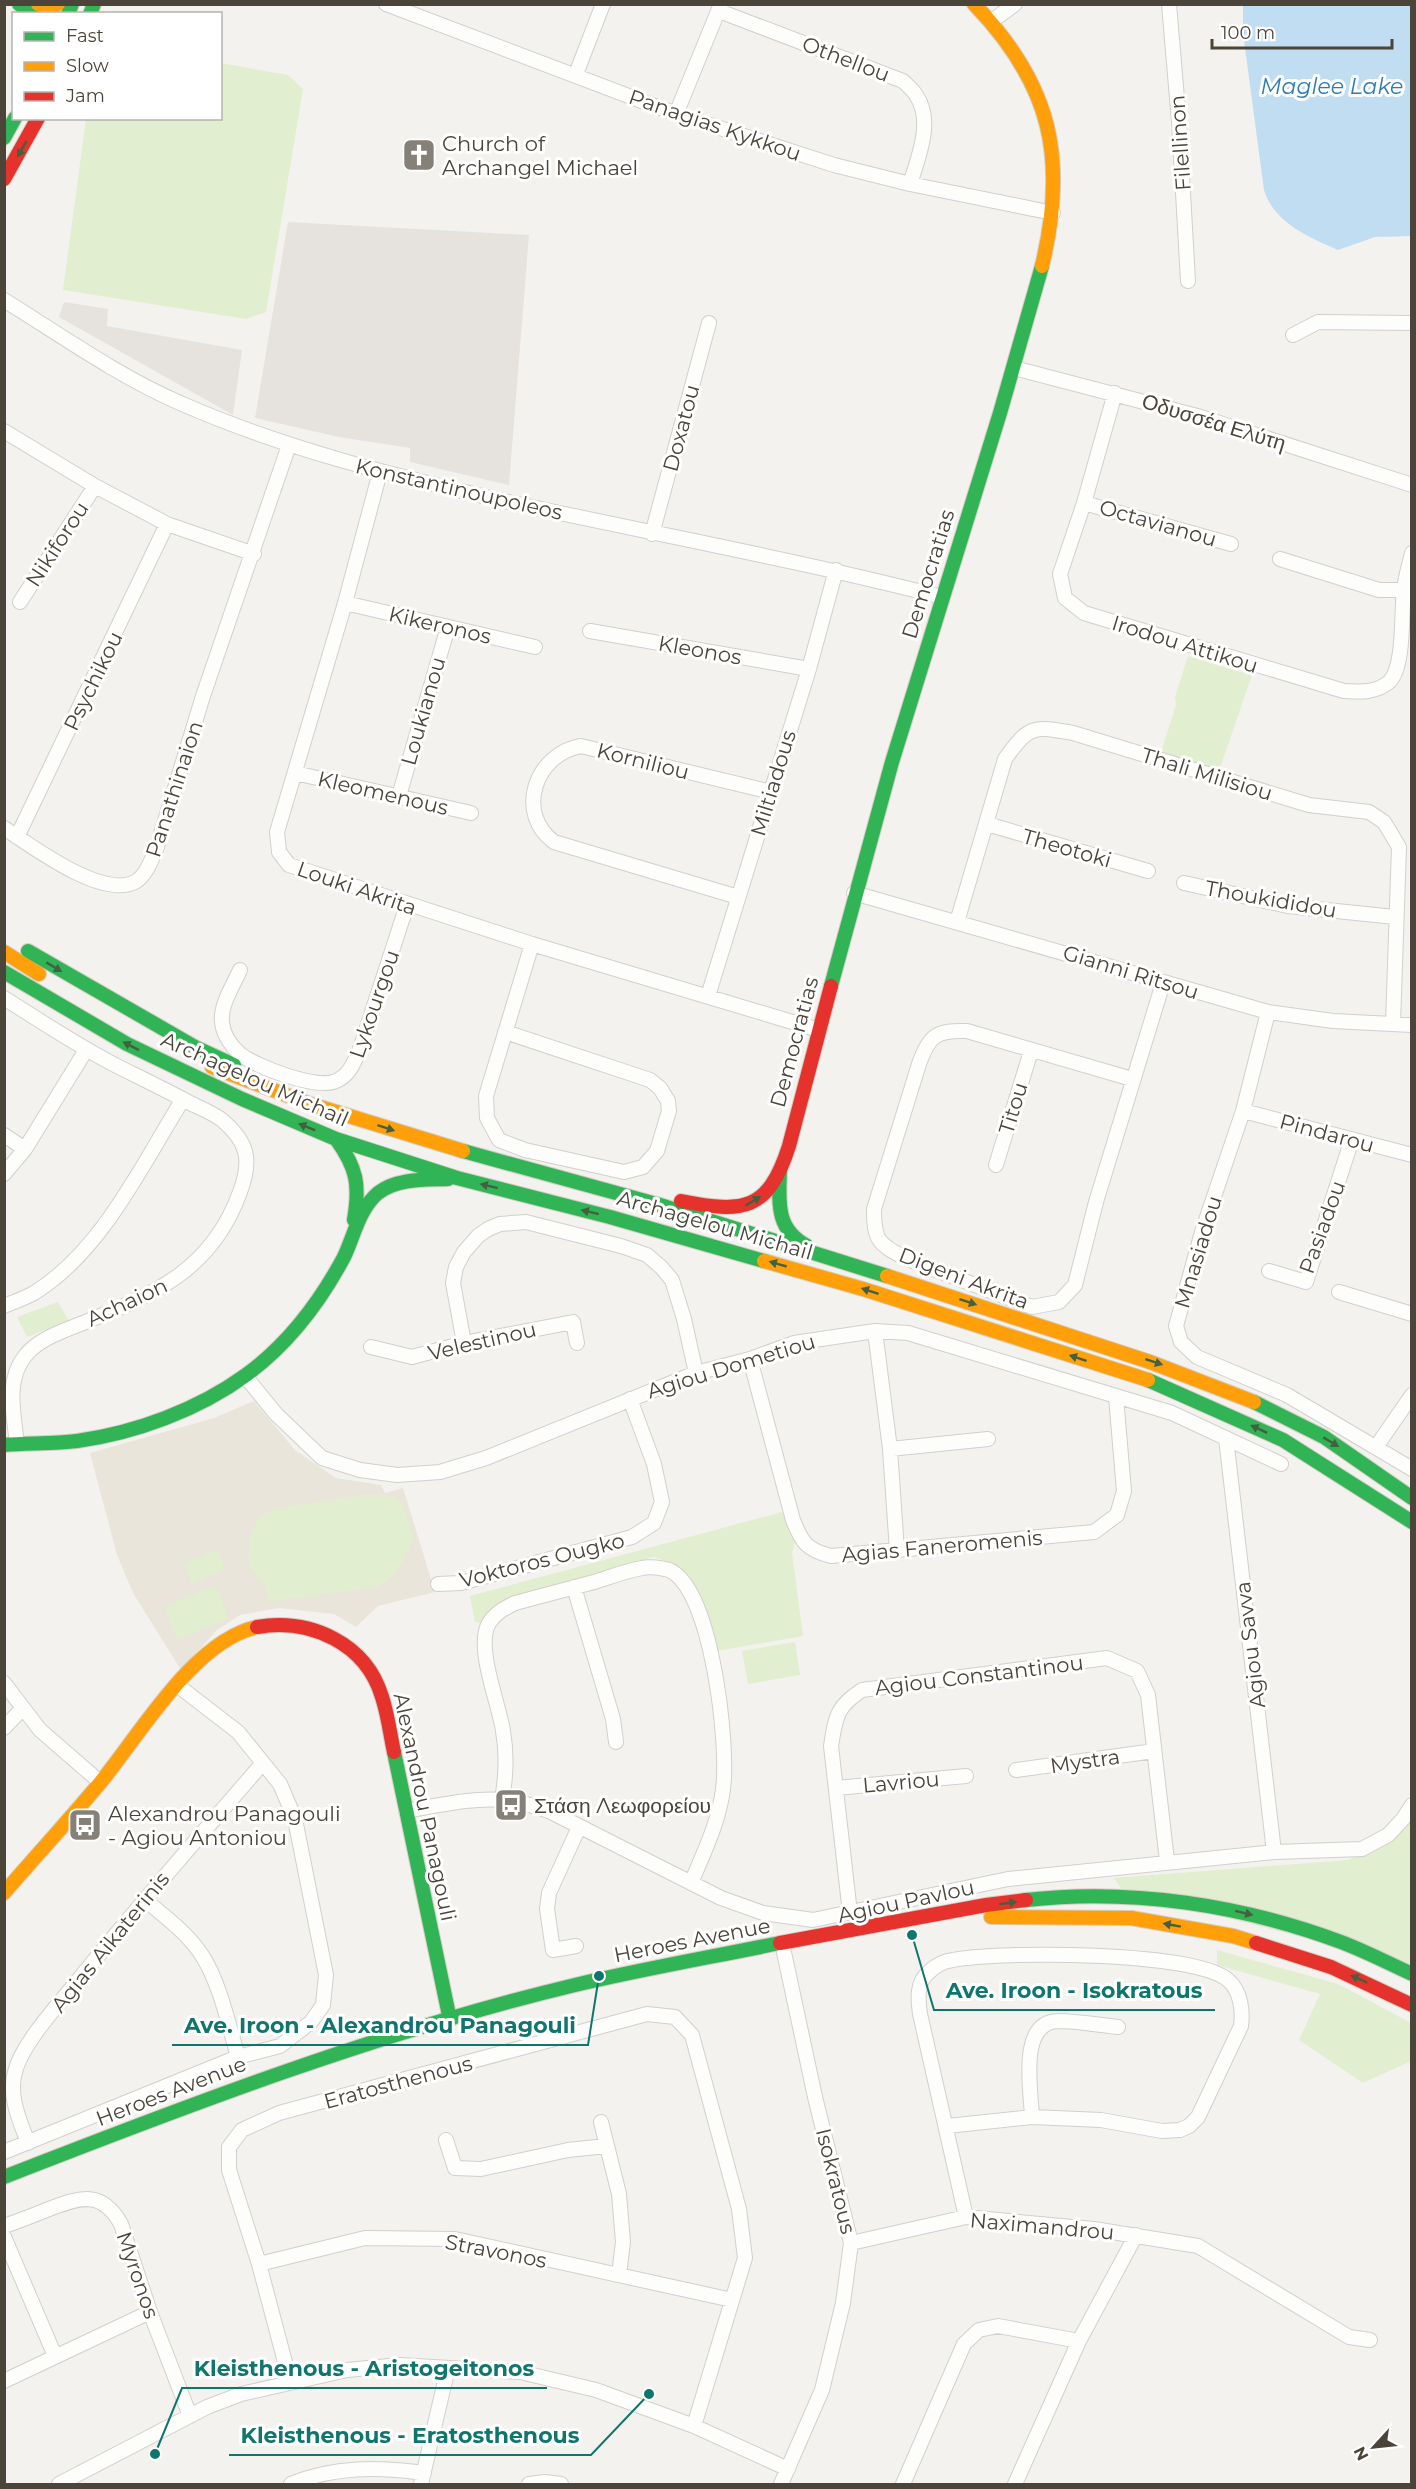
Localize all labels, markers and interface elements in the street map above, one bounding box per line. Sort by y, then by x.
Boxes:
legend [12,12,222,120]
scale bar [1212,12,1392,50]
text: 100 m [1221,22,1275,44]
text: Fast [66,25,104,47]
street label: Othellou [799,31,893,87]
text: Slow [66,55,109,77]
water label: Maglee Lake [1261,73,1403,100]
street label: Panagias Kykkou [626,84,804,166]
text: Jam [65,85,105,107]
street label: Filellinon [1164,94,1196,192]
place label: Church of Archangel Michael [442,131,638,180]
church icon: Church of Archangel Michael [401,137,437,173]
one-way arrow [17,141,27,158]
street label: Doxatou [657,382,705,474]
street label: Οδυσσέα Ελύτη [1139,388,1289,456]
street label: Konstantinoupoleos [353,453,565,525]
street label: Octavianou [1097,494,1219,552]
street label: Nikiforou [20,497,94,591]
street label: Democratias [896,506,960,642]
street label: Kikeronos [386,601,494,649]
street label: Irodou Attikou [1109,610,1261,678]
street label: Psychikou [58,627,128,735]
street label: Kleonos [656,630,744,670]
street label: Loukianou [396,654,450,768]
street label: Panathinaion [140,718,208,860]
street label: Miltiadous [745,727,801,839]
street label: Korniliou [594,737,692,785]
street label: Thali Milisiou [1138,742,1276,806]
street label: Kleomenous [315,766,451,820]
street label: Theotoki [1020,823,1114,873]
street label: Louki Akrita [294,856,420,920]
street label: Thoukididou [1203,875,1339,923]
street label: Gianni Ritsou [1060,940,1202,1004]
street label: Lykourgou [344,947,404,1061]
one-way arrow [46,962,63,972]
street label: Democratias [765,974,823,1110]
street label: Archagelou Michail [158,1026,352,1132]
one-way arrow [122,1041,139,1051]
street label: Titou [993,1079,1033,1137]
street label: Pindarou [1277,1108,1377,1158]
one-way arrow [298,1122,316,1132]
one-way arrow [377,1124,395,1133]
street label: Pasiadou [1294,1177,1350,1277]
one-way arrow [480,1181,498,1191]
street label: Archagelou Michail [614,1185,816,1265]
street label: Mnasiadou [1169,1193,1227,1311]
one-way arrow [745,1196,762,1206]
one-way arrow [581,1206,599,1216]
street label: Digeni Akrita [896,1242,1032,1314]
one-way arrow [769,1259,787,1268]
street label: Achaion [83,1272,171,1332]
one-way arrow [861,1286,879,1295]
one-way arrow [959,1298,977,1308]
street label: Velestinou [425,1316,539,1366]
street label: Agiou Dometiou [644,1329,818,1403]
one-way arrow [1069,1353,1087,1362]
one-way arrow [1145,1358,1163,1367]
one-way arrow [1251,1425,1268,1434]
one-way arrow [1323,1437,1339,1448]
street label: Agias Faneromenis [840,1525,1044,1567]
street label: Voktoros Ougko [457,1527,627,1593]
street label: Agiou Savva [1230,1580,1270,1710]
street label: Agiou Constantinou [873,1650,1085,1700]
street label: Alexandrou Panagouli [389,1691,461,1923]
street label: Mystra [1049,1744,1121,1778]
street label: Lavriou [861,1766,941,1798]
bus stop icon: Στάση Λεωφορείου [493,1787,529,1823]
place label: Στάση Λεωφορείου [534,1793,711,1818]
place label: Alexandrou Panagouli - Agiou Antoniou [108,1801,341,1850]
bus stop icon: Alexandrou Panagouli - Agiou Antoniou [67,1807,103,1843]
street label: Agias Aikaterinis [46,1867,174,2017]
street label: Agiou Pavlou [835,1874,977,1928]
one-way arrow [999,1898,1018,1907]
one-way arrow [1235,1909,1253,1918]
street label: Heroes Avenue [612,1913,772,1967]
one-way arrow [1163,1920,1182,1929]
callout: Ave. Iroon - Isokratous [934,1970,1215,2010]
one-way arrow [1350,1975,1367,1984]
text: Ave. Iroon - Isokratous [945,1977,1203,2004]
callout: Ave. Iroon - Alexandrou Panagouli [172,2005,588,2045]
text: Ave. Iroon - Alexandrou Panagouli [183,2012,576,2039]
street label: Eratosthenous [321,2050,475,2114]
street label: Heroes Avenue [92,2051,250,2131]
street label: Isokratous [811,2126,861,2236]
street label: Naximandrou [969,2207,1115,2245]
street label: Myronos [111,2228,165,2322]
street label: Stravonos [443,2229,549,2273]
callout: Kleisthenous - Aristogeitonos [182,2348,547,2388]
text: Kleisthenous - Aristogeitonos [194,2355,534,2382]
callout: Kleisthenous - Eratosthenous [229,2415,591,2455]
north arrow [1344,2417,1404,2477]
text: Kleisthenous - Eratosthenous [241,2422,580,2449]
text: N [1350,2444,1372,2464]

